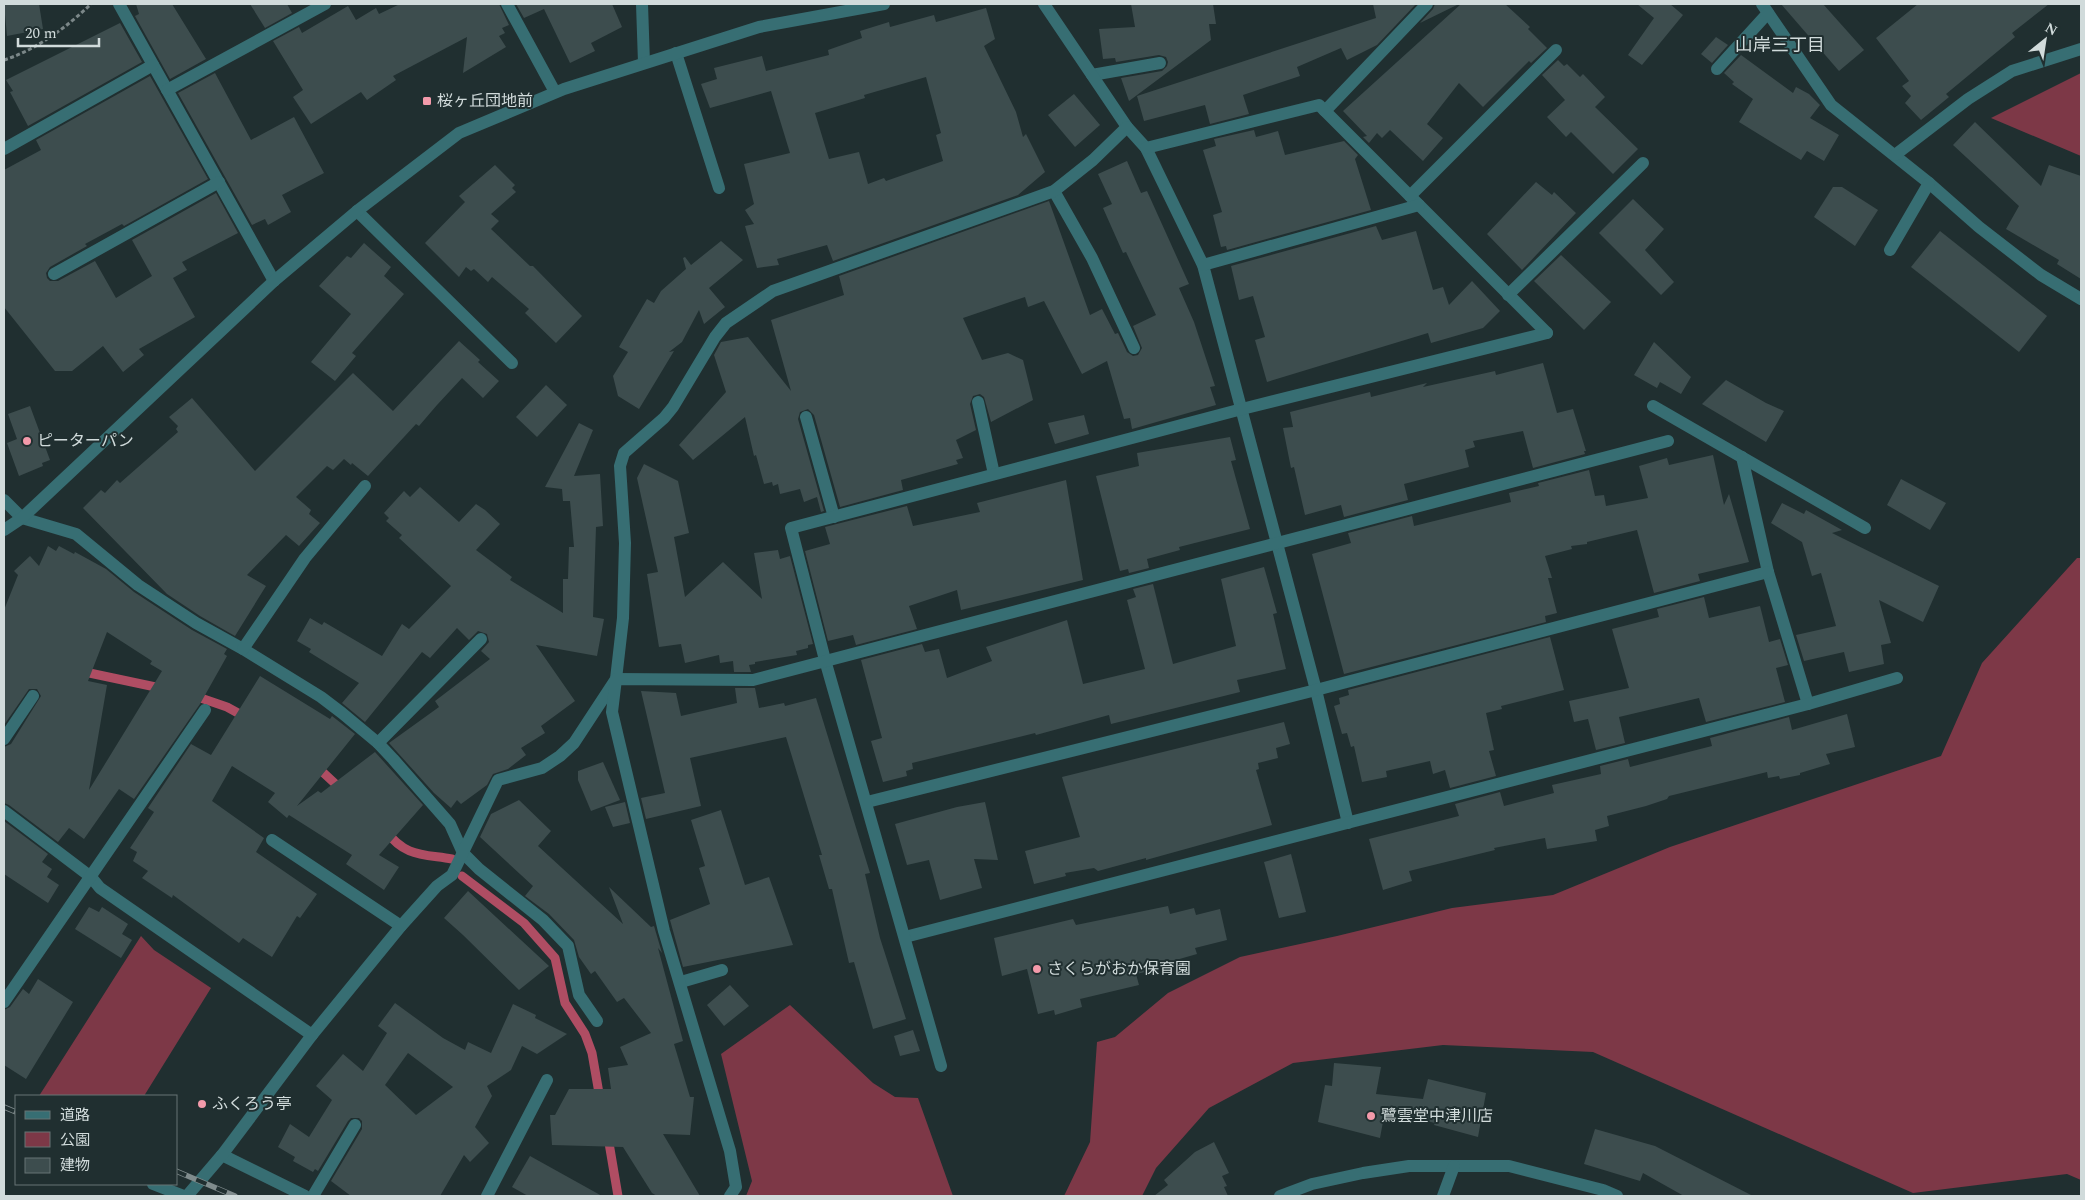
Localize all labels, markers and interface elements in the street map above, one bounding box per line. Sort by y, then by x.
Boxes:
scale bar [18,15,99,47]
north arrow [2020,15,2070,65]
text: N [2041,17,2061,41]
text: 20 m [25,22,57,45]
district label: 山岸三丁目 [1735,32,1825,59]
place label: 桜ヶ丘団地前 [437,89,533,113]
marker: 桜ヶ丘団地前 [421,95,433,107]
place label: ピーターパン [37,429,134,453]
marker: ピーターパン [21,435,33,447]
place label: さくらがおか保育園 [1047,957,1191,981]
marker: さくらがおか保育園 [1031,963,1043,975]
place label: ふくろう亭 [212,1092,292,1116]
legend [15,1095,178,1185]
marker: ふくろう亭 [196,1098,208,1110]
text: 道路 [60,1104,90,1127]
place label: 鷺雲堂中津川店 [1381,1104,1493,1128]
marker: 鷺雲堂中津川店 [1365,1110,1377,1122]
text: 公園 [60,1129,90,1152]
text: 建物 [60,1154,90,1177]

